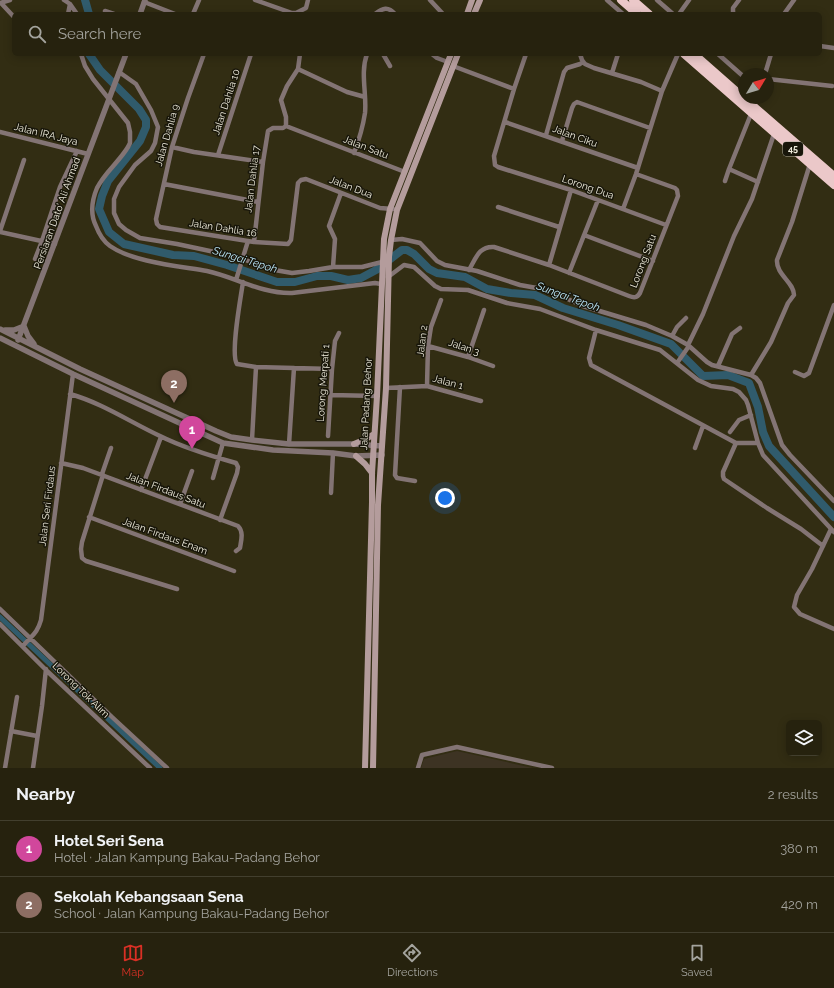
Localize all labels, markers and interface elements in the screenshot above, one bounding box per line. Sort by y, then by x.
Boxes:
search box [12,12,822,56]
icon: search [26,23,48,45]
text: Search here [58,25,141,43]
street label: Jalan Dahlia 10 [210,68,242,136]
north arrow [738,68,774,104]
street label: Jalan Dahlia 9 [153,103,181,167]
street label: Jalan IRA Jaya [13,121,79,147]
street label: Jalan Ciku [551,123,599,149]
street label: Jalan Satu [342,133,390,161]
road number: 45 [783,142,803,156]
street label: Jalan Dahlia 17 [242,144,262,213]
street label: Persiaran Dato' Ali Ahmad [32,156,82,270]
street label: Lorong Dua [561,173,615,201]
street label: Jalan Dua [328,174,374,200]
street label: Jalan Dahlia 16 [188,217,258,239]
street label: Lorong Satu [628,233,658,289]
water label: Sungai Tepoh [210,244,279,276]
water label: Sungai Tepoh [533,279,602,315]
street label: Jalan 2 [415,324,429,358]
street label: Jalan 3 [447,337,481,357]
street label: Lorong Merpati 1 [315,343,331,422]
street label: Jalan Padang Behor [358,357,374,450]
pin: 2 [161,370,187,403]
street label: Jalan 1 [432,373,465,392]
pin: 1 [179,416,205,449]
street label: Jalan Seri Firdaus [37,465,57,547]
street label: Jalan Firdaus Satu [125,470,207,510]
your location [435,488,455,508]
street label: Jalan Firdaus Enam [121,515,209,557]
street label: Lorong Tok Alim [50,660,112,720]
map controls [786,720,822,756]
button: layers [786,720,822,756]
text: Nearby [16,784,75,804]
text: 2 results [768,787,818,802]
text: Hotel Seri Sena [54,832,164,850]
text: 1 [26,841,32,856]
text: 380 m [780,841,818,856]
text: Hotel · Jalan Kampung Bakau-Padang Behor [54,850,320,865]
text: Sekolah Kebangsaan Sena [54,888,244,906]
text: 2 [25,897,33,912]
text: 420 m [781,897,818,912]
text: School · Jalan Kampung Bakau-Padang Behor [54,906,329,921]
tab: Map [122,942,144,979]
tab: Directions [387,942,438,979]
tab: Saved [681,942,712,979]

